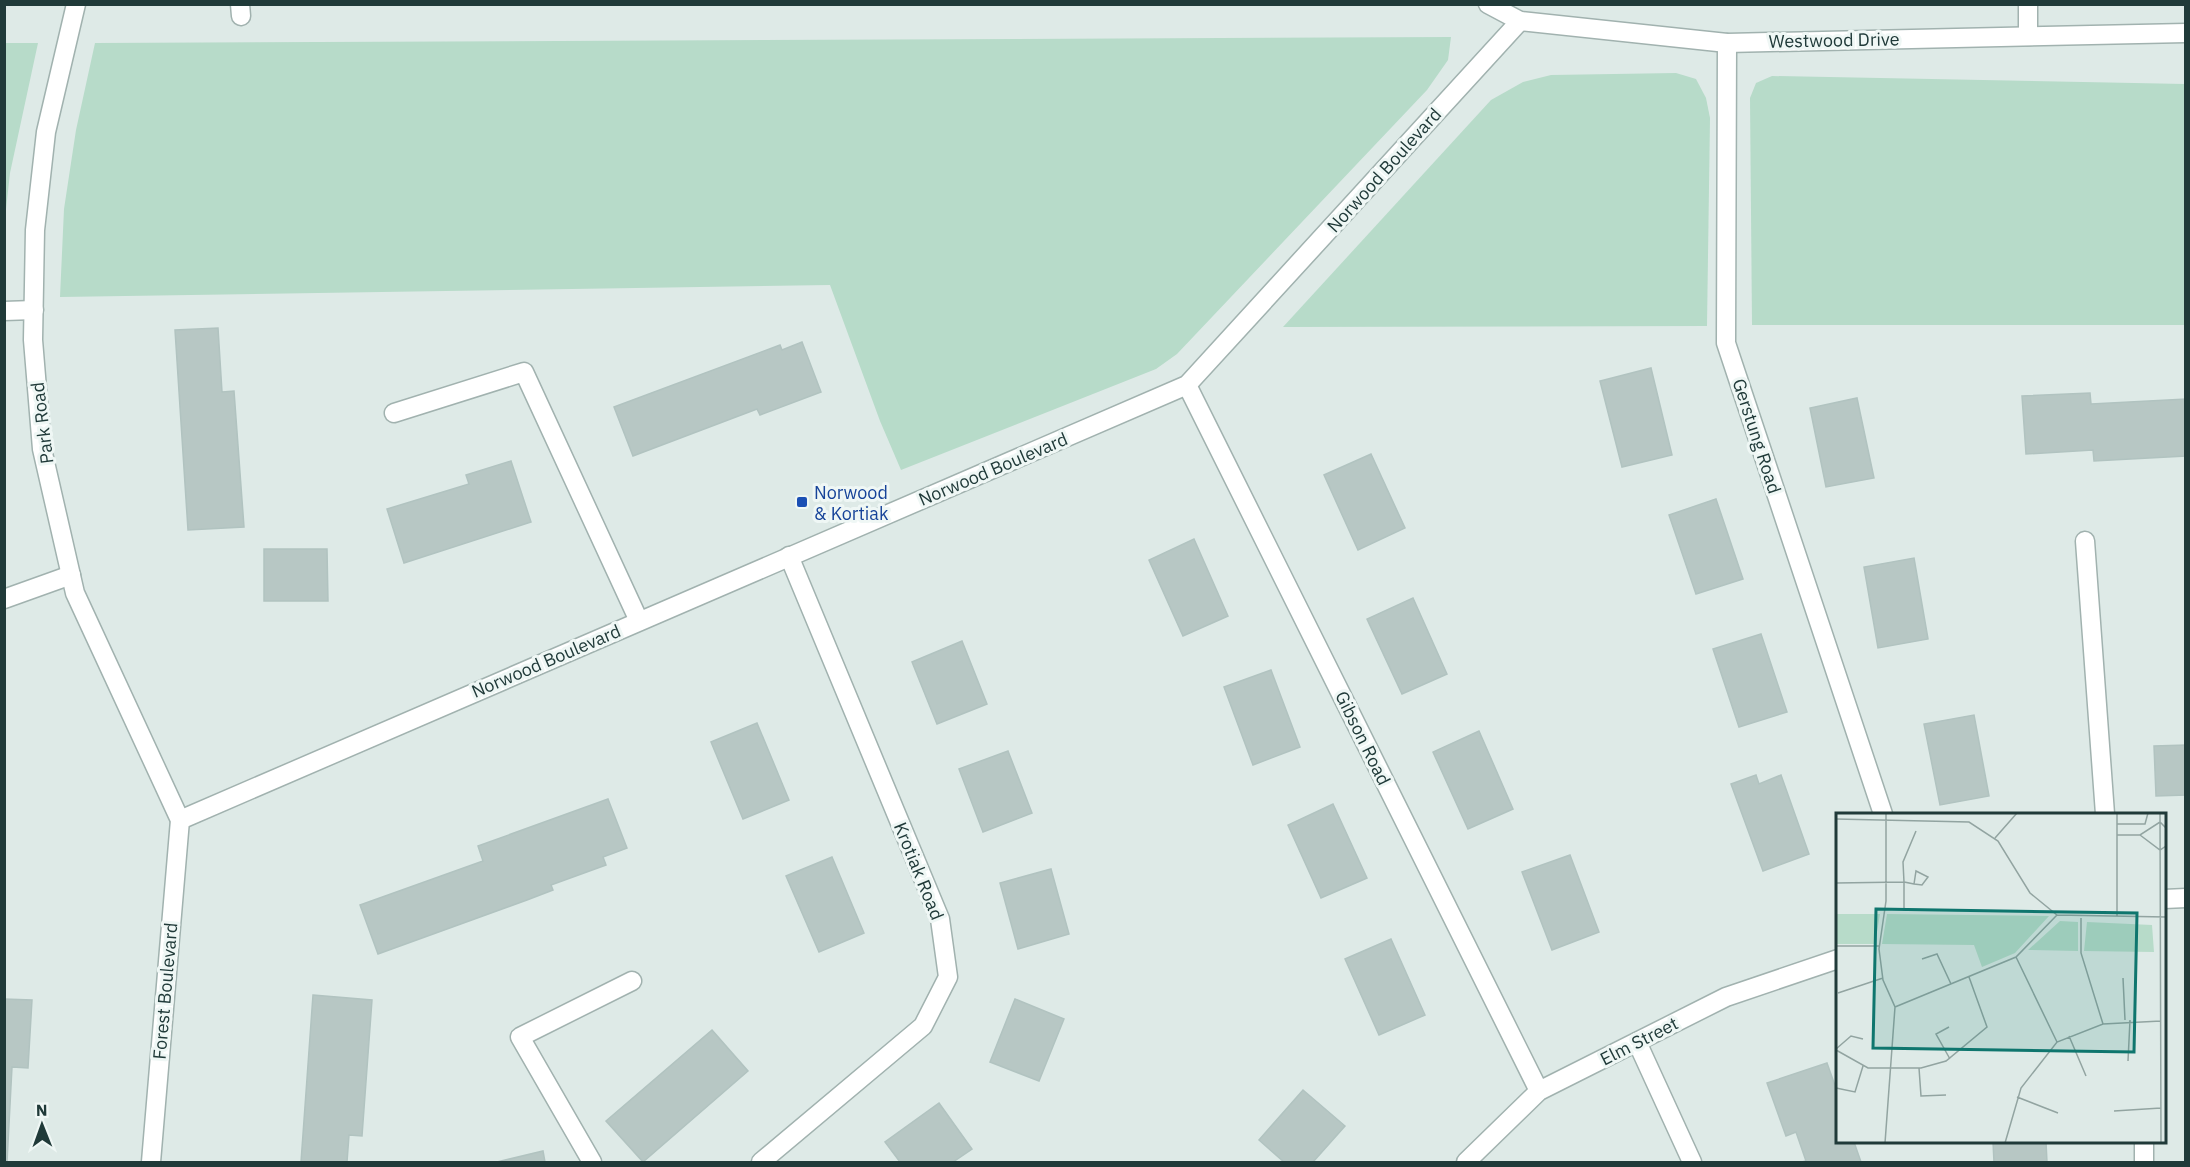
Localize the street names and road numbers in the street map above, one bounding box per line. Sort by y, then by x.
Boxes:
street label: Westwood Drive [1768,27,1900,53]
street label: Norwood Boulevard [1322,103,1446,237]
street label: Gerstung Road [1728,376,1786,496]
street label: Park Road [26,381,58,465]
street label: Norwood Boulevard [915,427,1071,511]
street label: Norwood Boulevard [468,619,624,703]
street label: Gibson Road [1330,687,1396,789]
street label: Krotiak Road [889,819,949,923]
street label: Forest Boulevard [148,922,182,1060]
street label: Elm Street [1596,1012,1682,1070]

